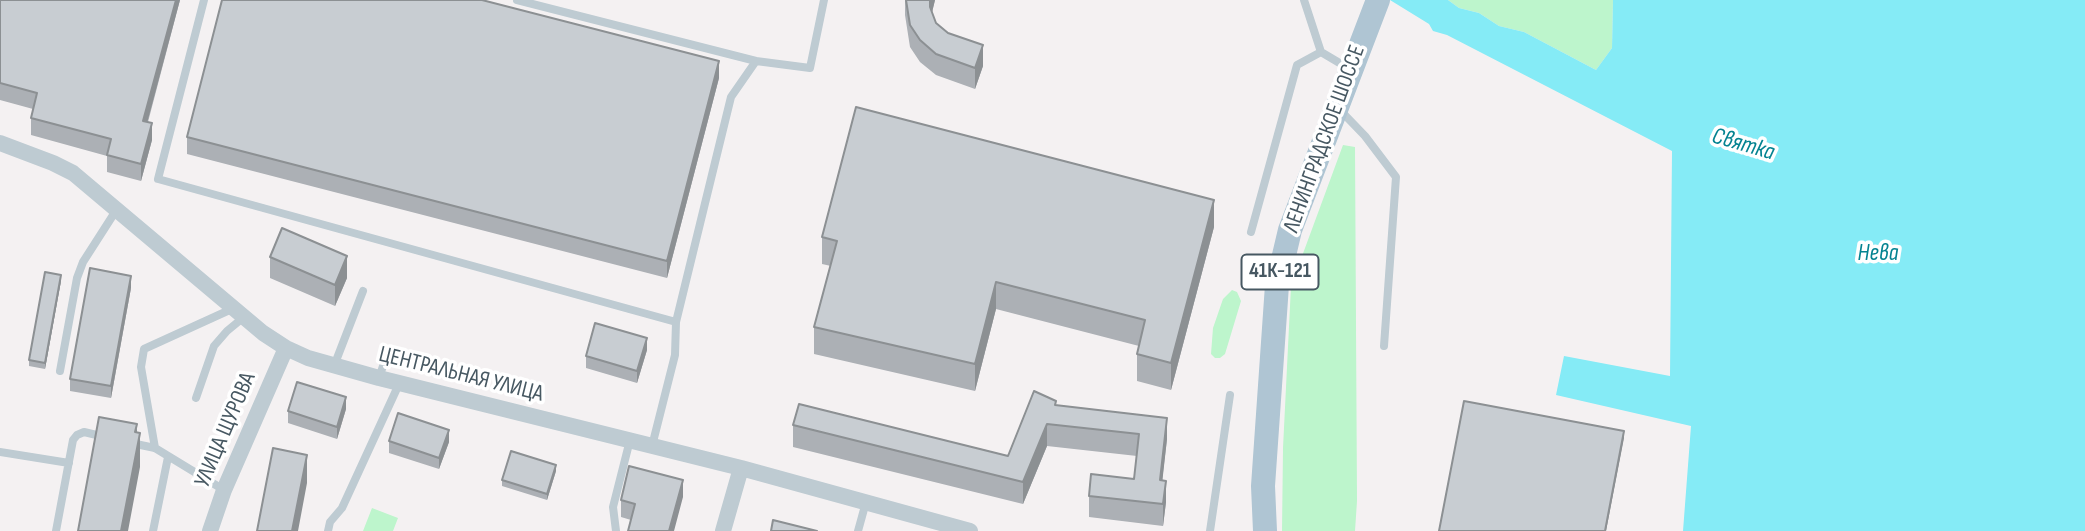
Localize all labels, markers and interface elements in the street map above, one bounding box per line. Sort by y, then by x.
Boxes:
street label: ЛЕНИНГРАДСКОЕ ШОССЕ [1278,42,1372,236]
water label: Святка [1708,122,1778,168]
water label: Нева [1858,240,1898,268]
road number: 41К-121 [1242,254,1318,290]
street label: ЦЕНТРАЛЬНАЯ УЛИЦА [376,341,546,409]
street label: УЛИЦА ЩУРОВА [189,368,263,492]

